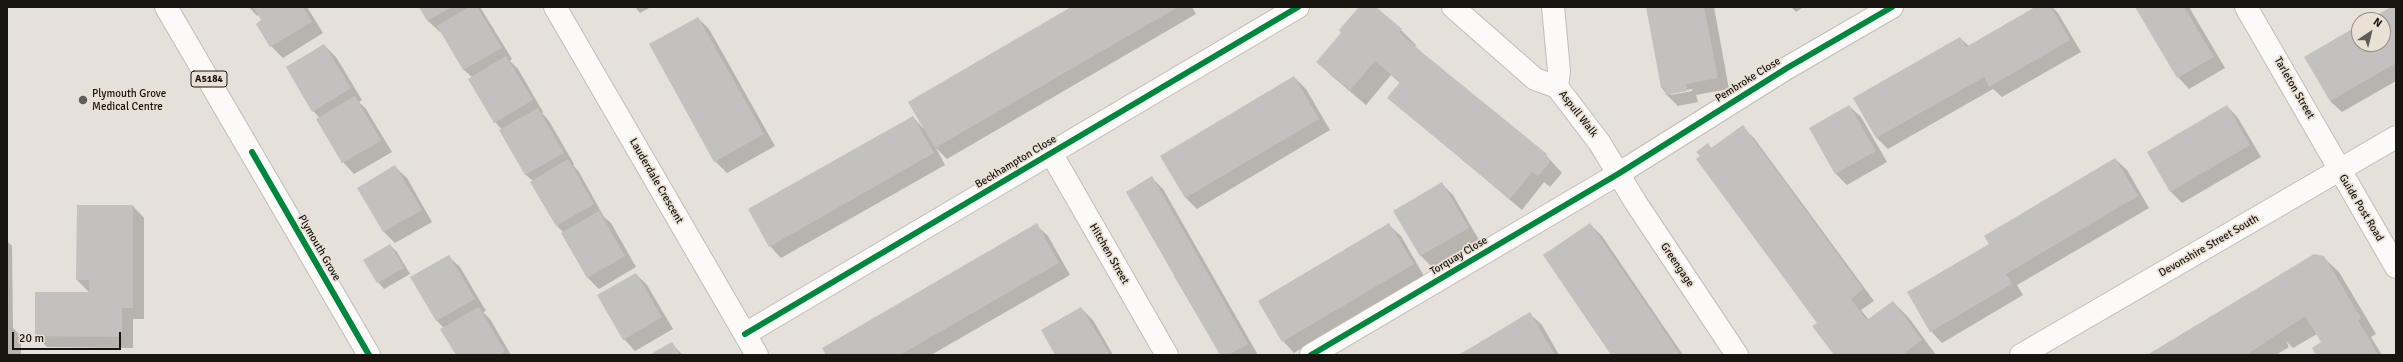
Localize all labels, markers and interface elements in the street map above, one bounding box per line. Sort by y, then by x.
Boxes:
north arrow [2351,12,2391,52]
text: N [2371,15,2384,30]
street label: Pembroke Close [1713,55,1783,105]
street label: Tarleton Street [2271,55,2317,121]
road number: A5184 [191,71,227,87]
place label: Plymouth Grove Medical Centre [92,87,166,113]
street label: Aspull Walk [1556,88,1600,140]
marker: Plymouth Grove Medical Centre [77,94,89,106]
street label: Beckhampton Close [973,132,1059,192]
street label: Lauderdale Crescent [626,136,686,226]
street label: Guide Post Road [2336,172,2386,244]
street label: Devonshire Street South [2157,212,2261,280]
street label: Plymouth Grove [295,213,343,283]
street label: Hitchen Street [1086,221,1132,287]
street label: Torquay Close [1428,234,1490,278]
street label: Greengage [1657,240,1697,290]
scale bar [14,324,123,350]
text: 20 m [19,331,44,346]

